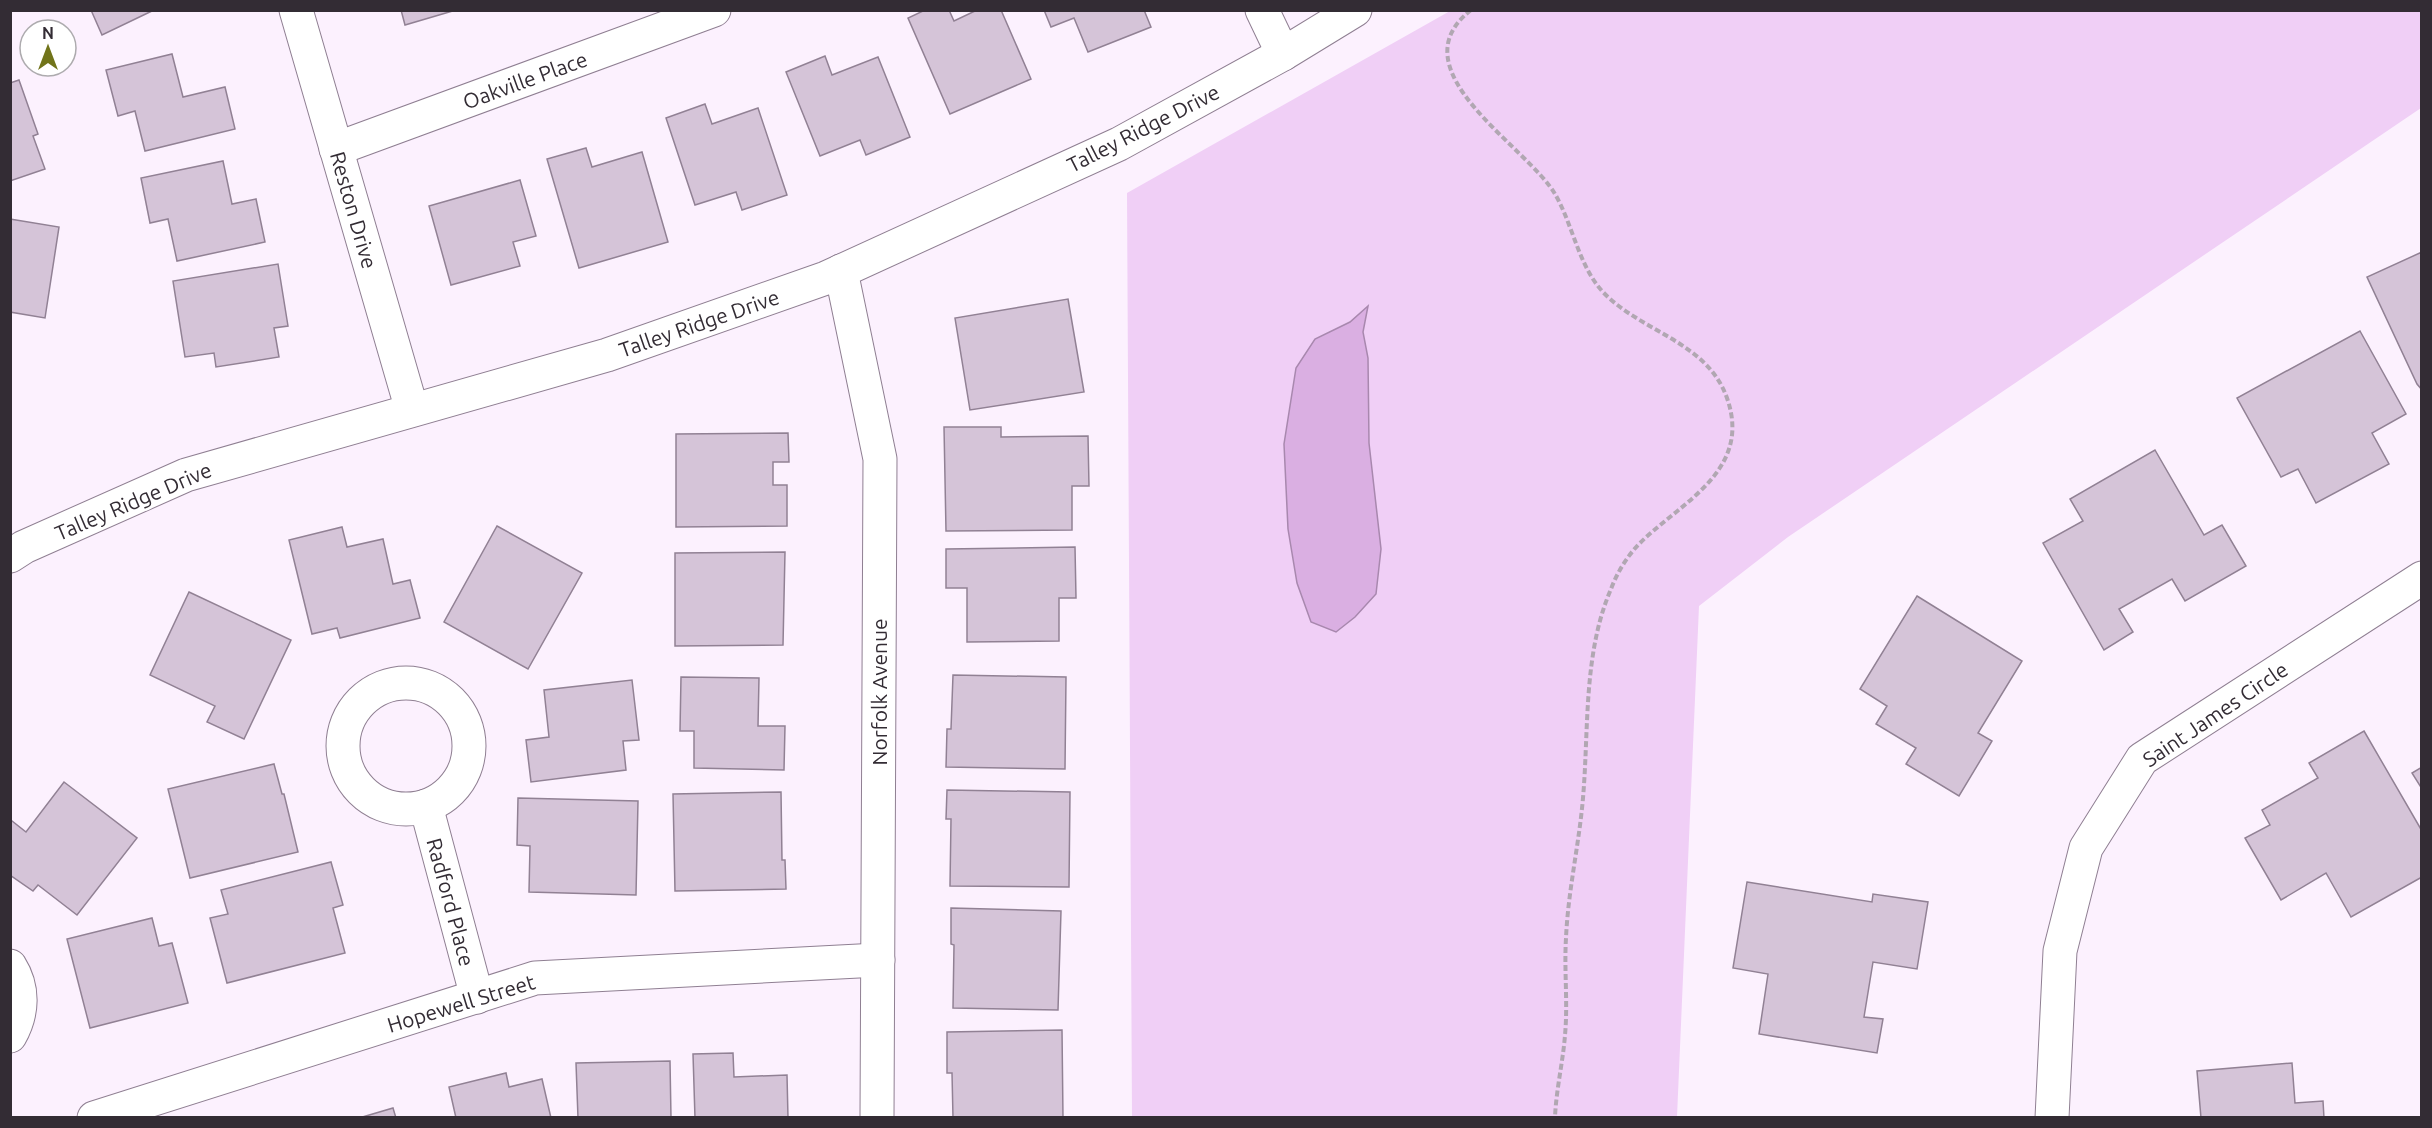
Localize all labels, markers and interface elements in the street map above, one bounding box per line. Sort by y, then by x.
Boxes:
north arrow [18,18,78,78]
text: N [42,24,54,42]
street label: Oakville Place [459,46,591,114]
street label: Talley Ridge Drive [1063,79,1223,177]
street label: Reston Drive [326,149,382,271]
street label: Talley Ridge Drive [616,284,782,362]
street label: Talley Ridge Drive [51,457,215,545]
street label: Norfolk Avenue [867,618,891,766]
street label: Saint James Circle [2138,657,2292,771]
street label: Radford Place [422,835,480,969]
street label: Hopewell Street [384,969,538,1037]

